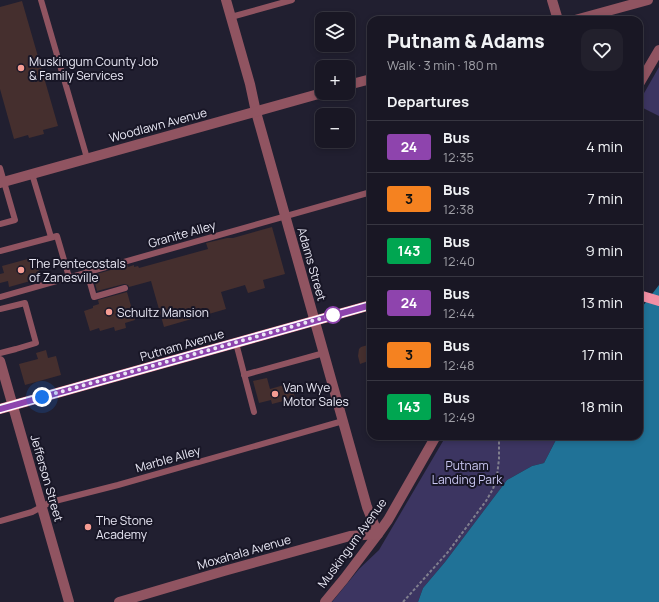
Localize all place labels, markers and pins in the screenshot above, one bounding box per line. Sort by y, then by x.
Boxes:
place label: Muskingum County Job & Family Services [29,53,158,84]
marker: Muskingum County Job & Family Services [16,63,26,73]
place label: The Pentecostals of Zanesville [29,255,126,286]
marker: The Pentecostals of Zanesville [16,265,26,275]
place label: Schultz Mansion [117,304,209,321]
unlabelled marker [324,306,342,324]
marker: Schultz Mansion [104,307,114,317]
place label: Van Wye Motor Sales [283,379,349,410]
marker: Van Wye Motor Sales [270,389,280,399]
place label: The Stone Academy [96,512,153,543]
marker: The Stone Academy [83,522,93,532]

